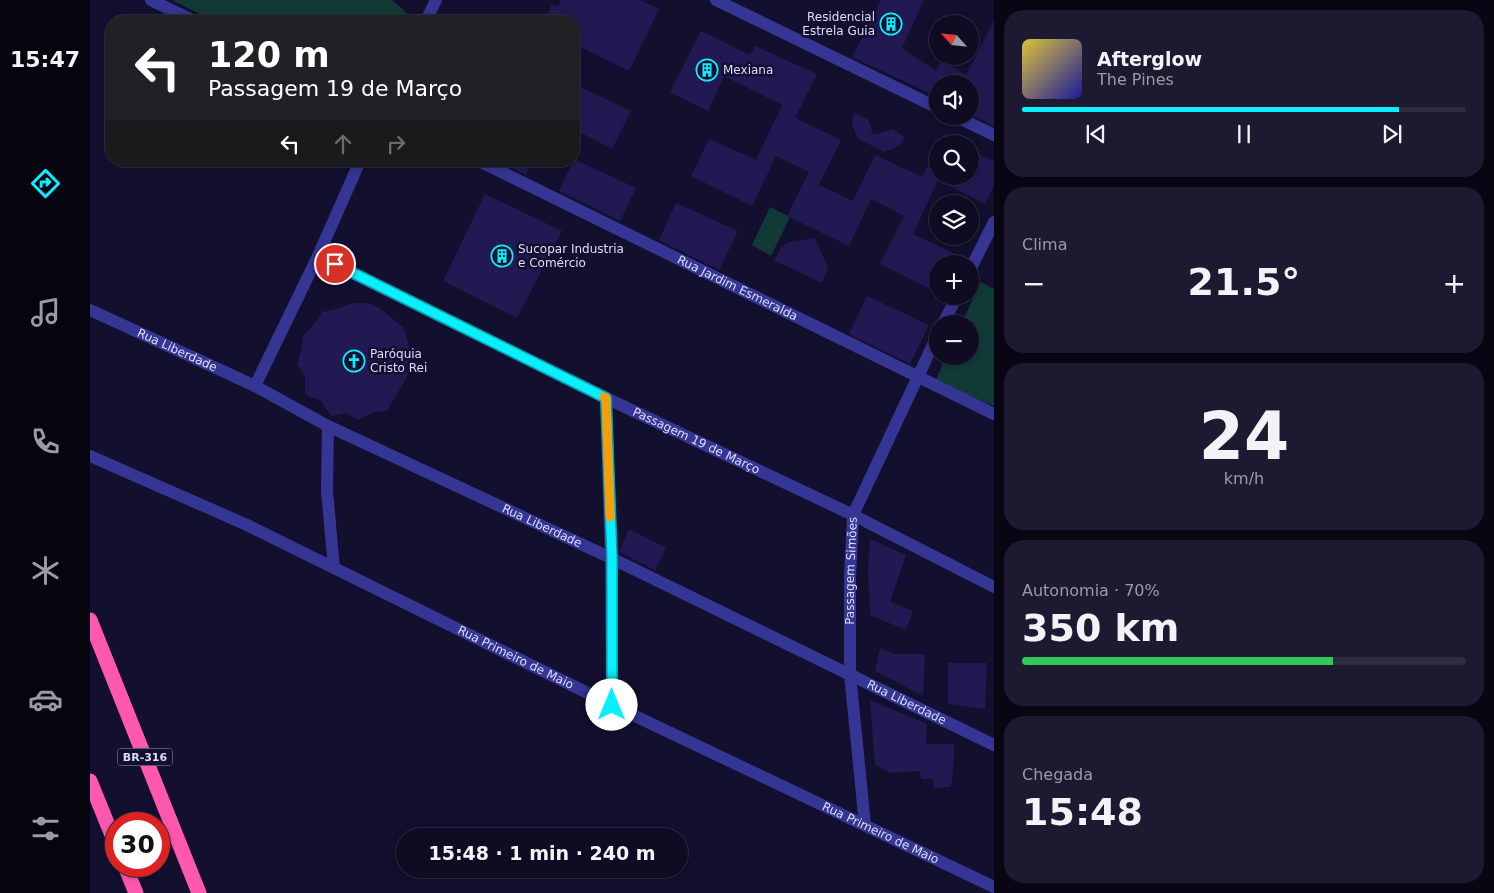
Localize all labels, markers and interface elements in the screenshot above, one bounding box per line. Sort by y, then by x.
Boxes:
place label: Residencial Estrela Guia [802,10,875,38]
building icon: Residencial Estrela Guia [879,12,903,36]
north arrow [929,15,979,65]
map controls [929,15,979,365]
icon: left [125,35,190,100]
text: 120 m [208,35,330,75]
text: 15:47 [10,47,80,72]
text: Afterglow [1097,48,1202,70]
building icon: Mexiana [695,58,719,82]
place label: Mexiana [723,63,773,77]
text: The Pines [1097,70,1174,89]
button: sound [929,75,979,125]
text: Passagem 19 de Março [208,76,462,101]
icon: previous [1082,120,1110,148]
icon: pause [1230,120,1258,148]
icon: next [1378,120,1406,148]
icon: left [276,130,304,158]
icon: ahead [329,130,357,158]
icon: right [382,130,410,158]
button: search [929,135,979,185]
icon: directions [28,166,63,201]
button: layers [929,195,979,245]
text: Clima [1022,235,1067,254]
place label: Sucopar Industria e Comércio [518,242,624,270]
pin [314,243,356,285]
building icon: Sucopar Industria e Comércio [490,244,514,268]
icon: arrive [321,250,349,278]
street label: Rua Jardim Esmeralda [675,253,800,323]
button: + [929,255,979,305]
text: 21.5° [1188,260,1300,304]
text: − [1022,267,1045,300]
text: + [1443,267,1466,300]
icon: music [28,295,63,330]
button: − [929,315,979,365]
street label: Rua Liberdade [135,326,219,375]
place label: Paróquia Cristo Rei [370,347,427,375]
church icon: Paróquia Cristo Rei [342,349,366,373]
text: 24 [1199,399,1289,474]
street label: Passagem 19 de Março [631,405,762,477]
icon: phone [28,424,63,459]
text: km/h [1224,469,1264,488]
street label: Rua Liberdade [500,501,584,550]
street label: Passagem Simões [843,516,860,625]
icon: climate [28,553,63,588]
text: Autonomia · 70% [1022,581,1160,600]
text: 350 km [1022,606,1179,650]
street label: Rua Primeiro de Maio [455,623,576,692]
street label: Rua Liberdade [865,677,948,728]
position arrow [585,678,637,730]
icon: car [28,682,63,717]
road number: BR-316 [118,749,172,766]
text: Chegada [1022,765,1093,784]
text: 15:48 [1022,790,1143,834]
street label: Rua Primeiro de Maio [820,799,941,867]
icon: filters [28,811,63,846]
speed limit sign: 30 [105,812,170,877]
text: 15:48 · 1 min · 240 m [428,842,656,864]

